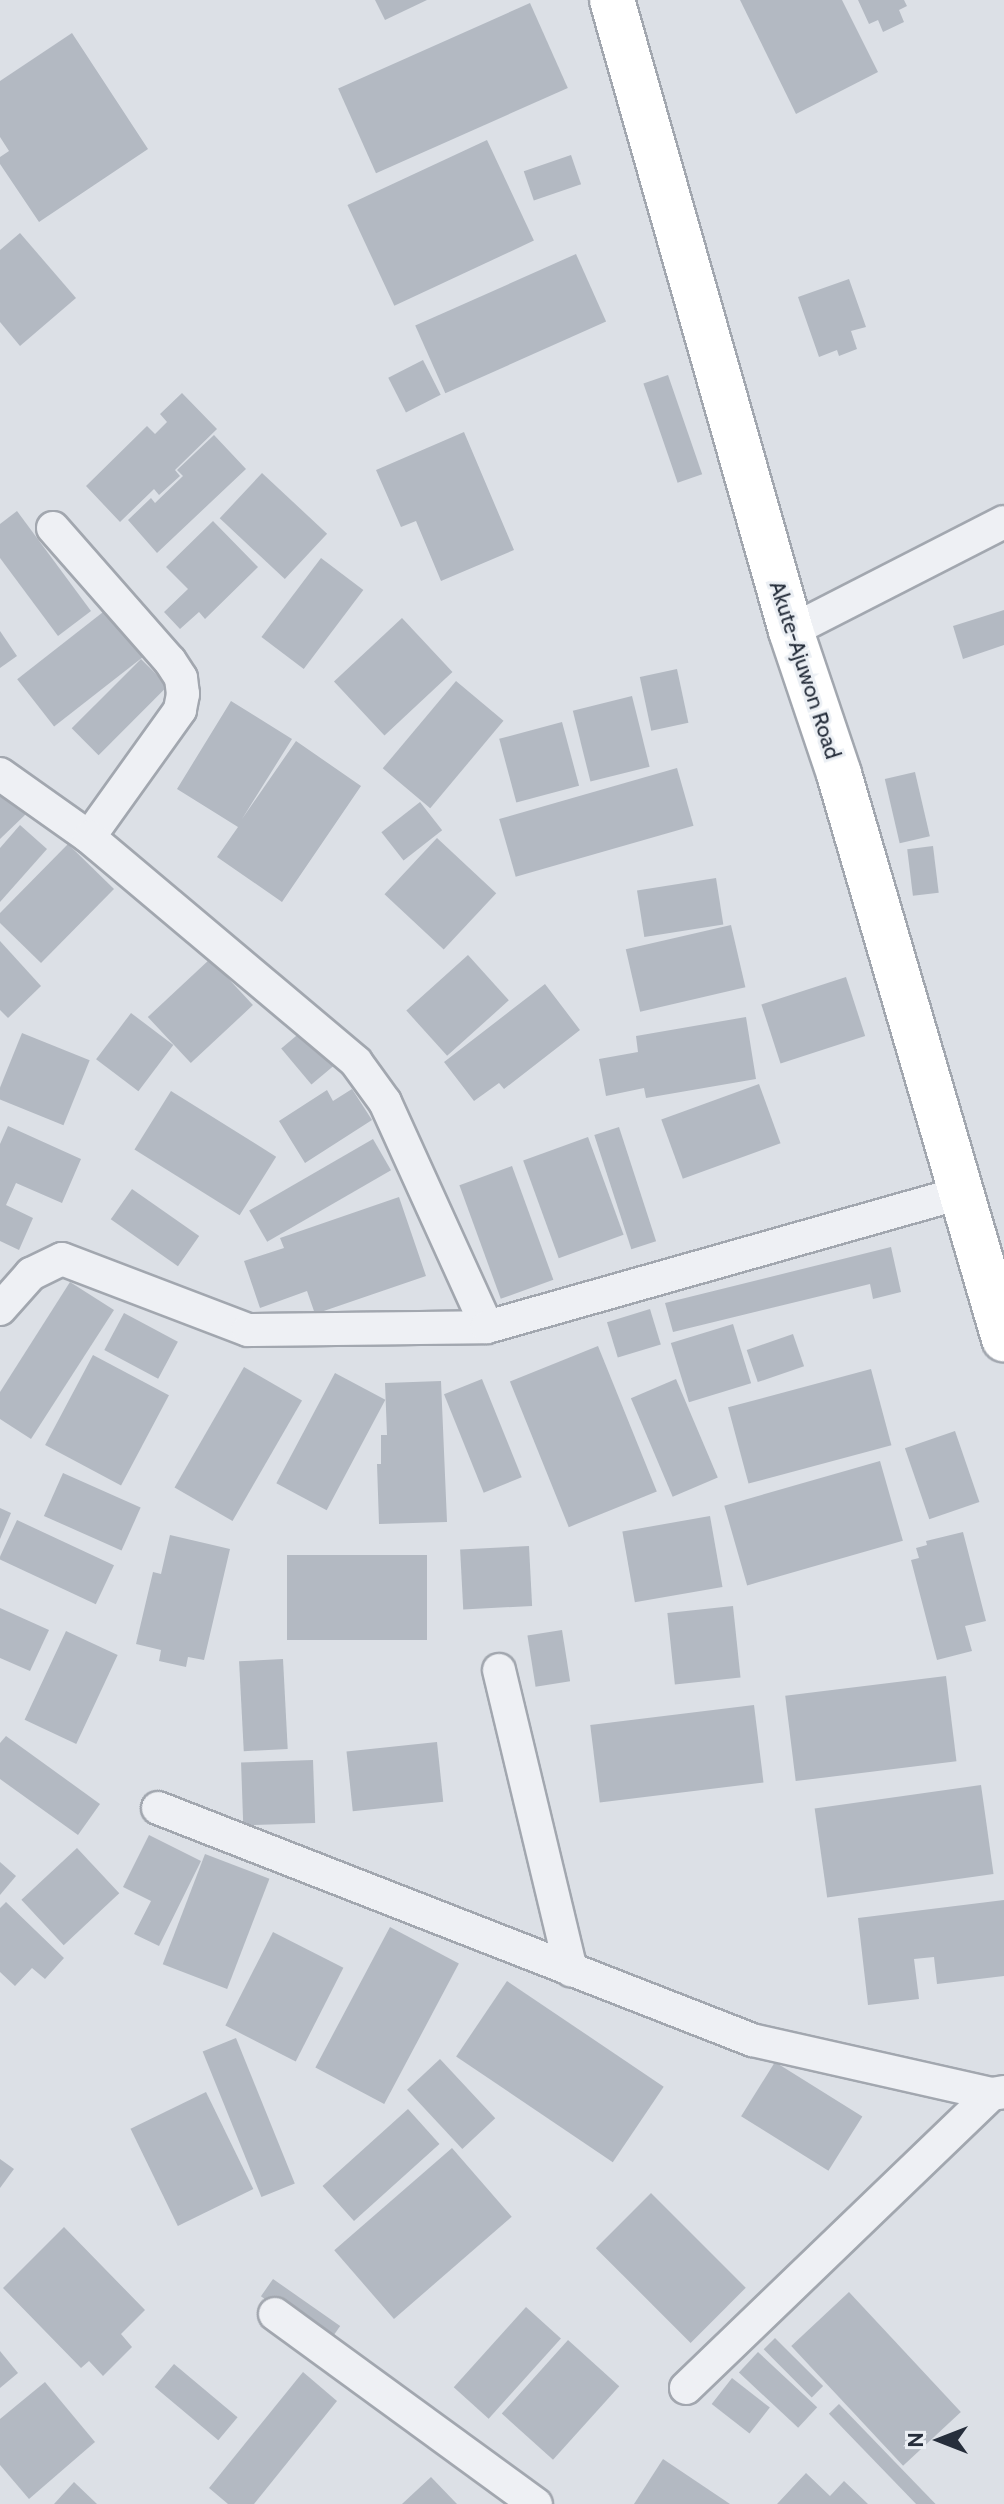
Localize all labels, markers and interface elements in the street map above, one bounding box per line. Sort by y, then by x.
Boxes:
street label: Akute-Ajuwon Road [764,578,846,762]
north arrow [900,2400,980,2480]
text: N [902,2432,929,2448]

